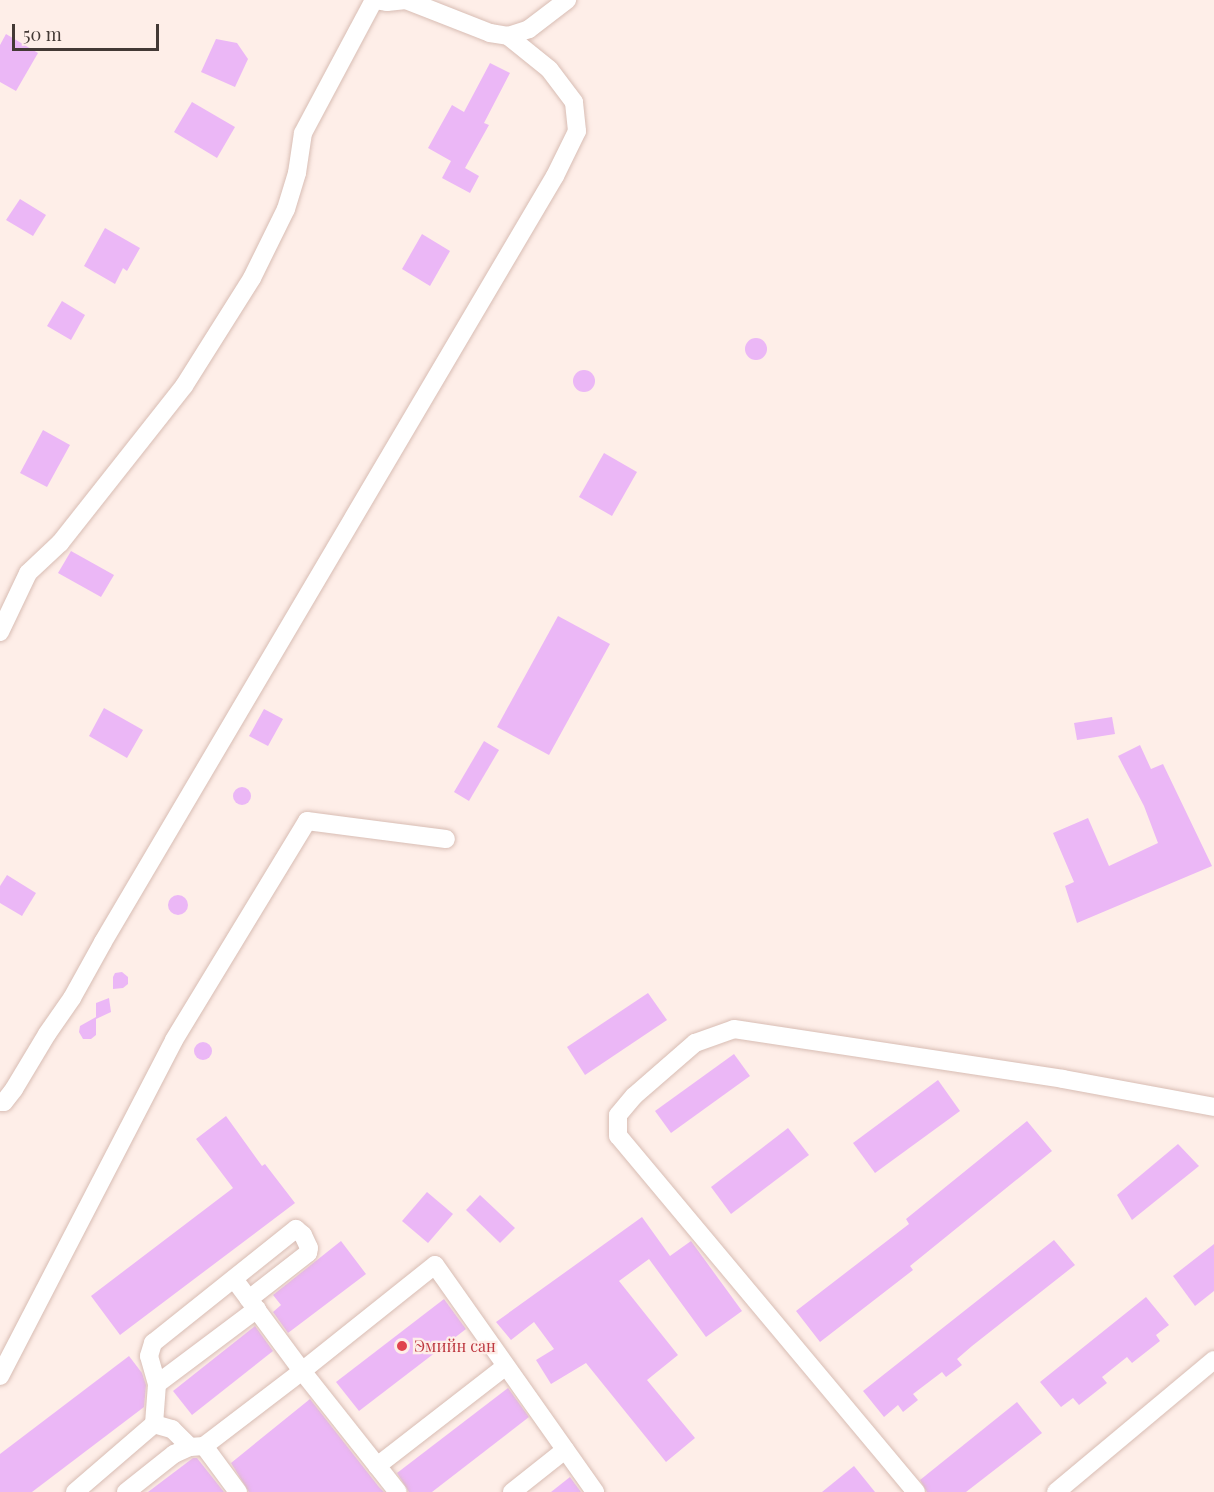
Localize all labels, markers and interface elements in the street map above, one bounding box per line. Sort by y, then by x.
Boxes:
scale bar [15,12,162,50]
text: 50 m [23,22,62,46]
place label: Эмийн сан [414,1336,496,1356]
marker: Эмийн сан [395,1339,409,1353]

